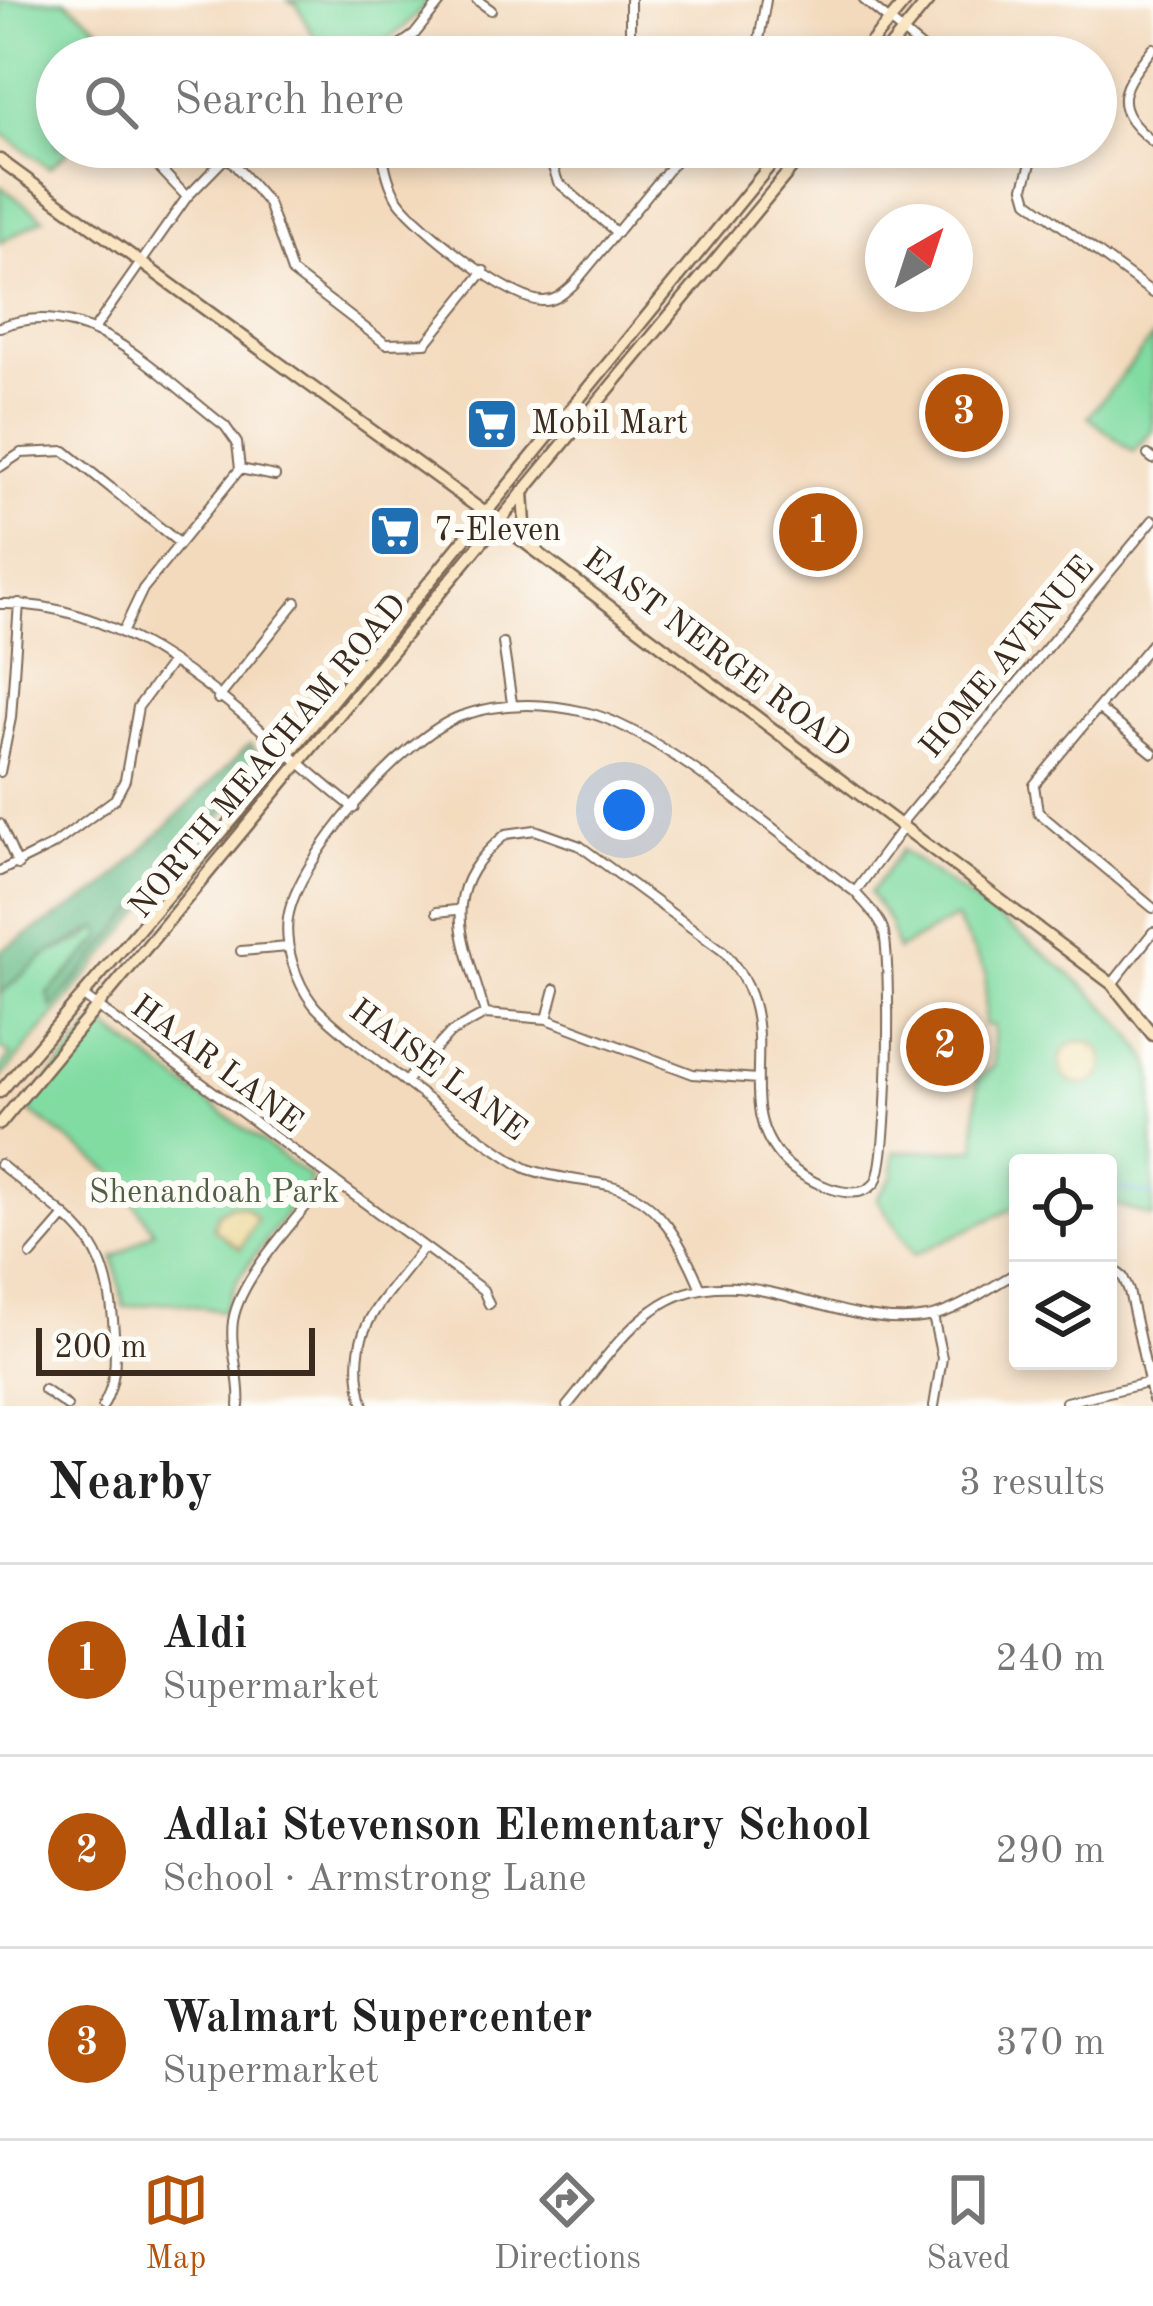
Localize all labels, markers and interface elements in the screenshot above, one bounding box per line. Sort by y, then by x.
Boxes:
search box [36,36,1117,168]
icon: search [78,69,144,135]
text: Search here [174,79,404,124]
north arrow [865,204,973,312]
pin: 3 [925,368,1003,458]
supermarket icon: Mobil Mart [464,396,520,452]
place label: Mobil Mart [531,408,688,441]
pin: 1 [779,487,857,577]
supermarket icon: 7-Eleven [367,503,423,559]
place label: 7-Eleven [434,515,561,548]
street label: EAST NERGE ROAD [576,543,856,765]
street label: HOME AVENUE [915,551,1101,765]
street label: NORTH MEACHAM ROAD [124,589,414,925]
your location [594,780,654,840]
street label: HAAR LANE [124,990,308,1140]
street label: HAISE LANE [342,994,532,1148]
pin: 2 [906,1002,984,1092]
map controls [1009,1154,1117,1370]
button: locate [1009,1154,1117,1262]
park label: Shenandoah Park [89,1177,339,1210]
button: layers [1009,1262,1117,1370]
scale bar [36,1322,315,1375]
text: 200 m [54,1332,147,1365]
text: Nearby [48,1459,213,1510]
text: 3 results [959,1464,1105,1503]
text: Aldi [162,1613,247,1658]
text: 1 [76,1640,98,1679]
text: 240 m [995,1640,1105,1679]
text: Supermarket [162,1668,379,1707]
text: Adlai Stevenson Elementary School [162,1805,871,1850]
text: 2 [76,1832,98,1871]
text: 290 m [995,1832,1105,1871]
text: School · Armstrong Lane [162,1860,586,1899]
text: Walmart Supercenter [162,1997,593,2042]
text: 3 [76,2024,98,2063]
text: 370 m [995,2024,1105,2063]
text: Supermarket [162,2052,379,2091]
tab: Map [143,2167,209,2280]
tab: Directions [494,2167,641,2280]
tab: Saved [926,2167,1010,2280]

